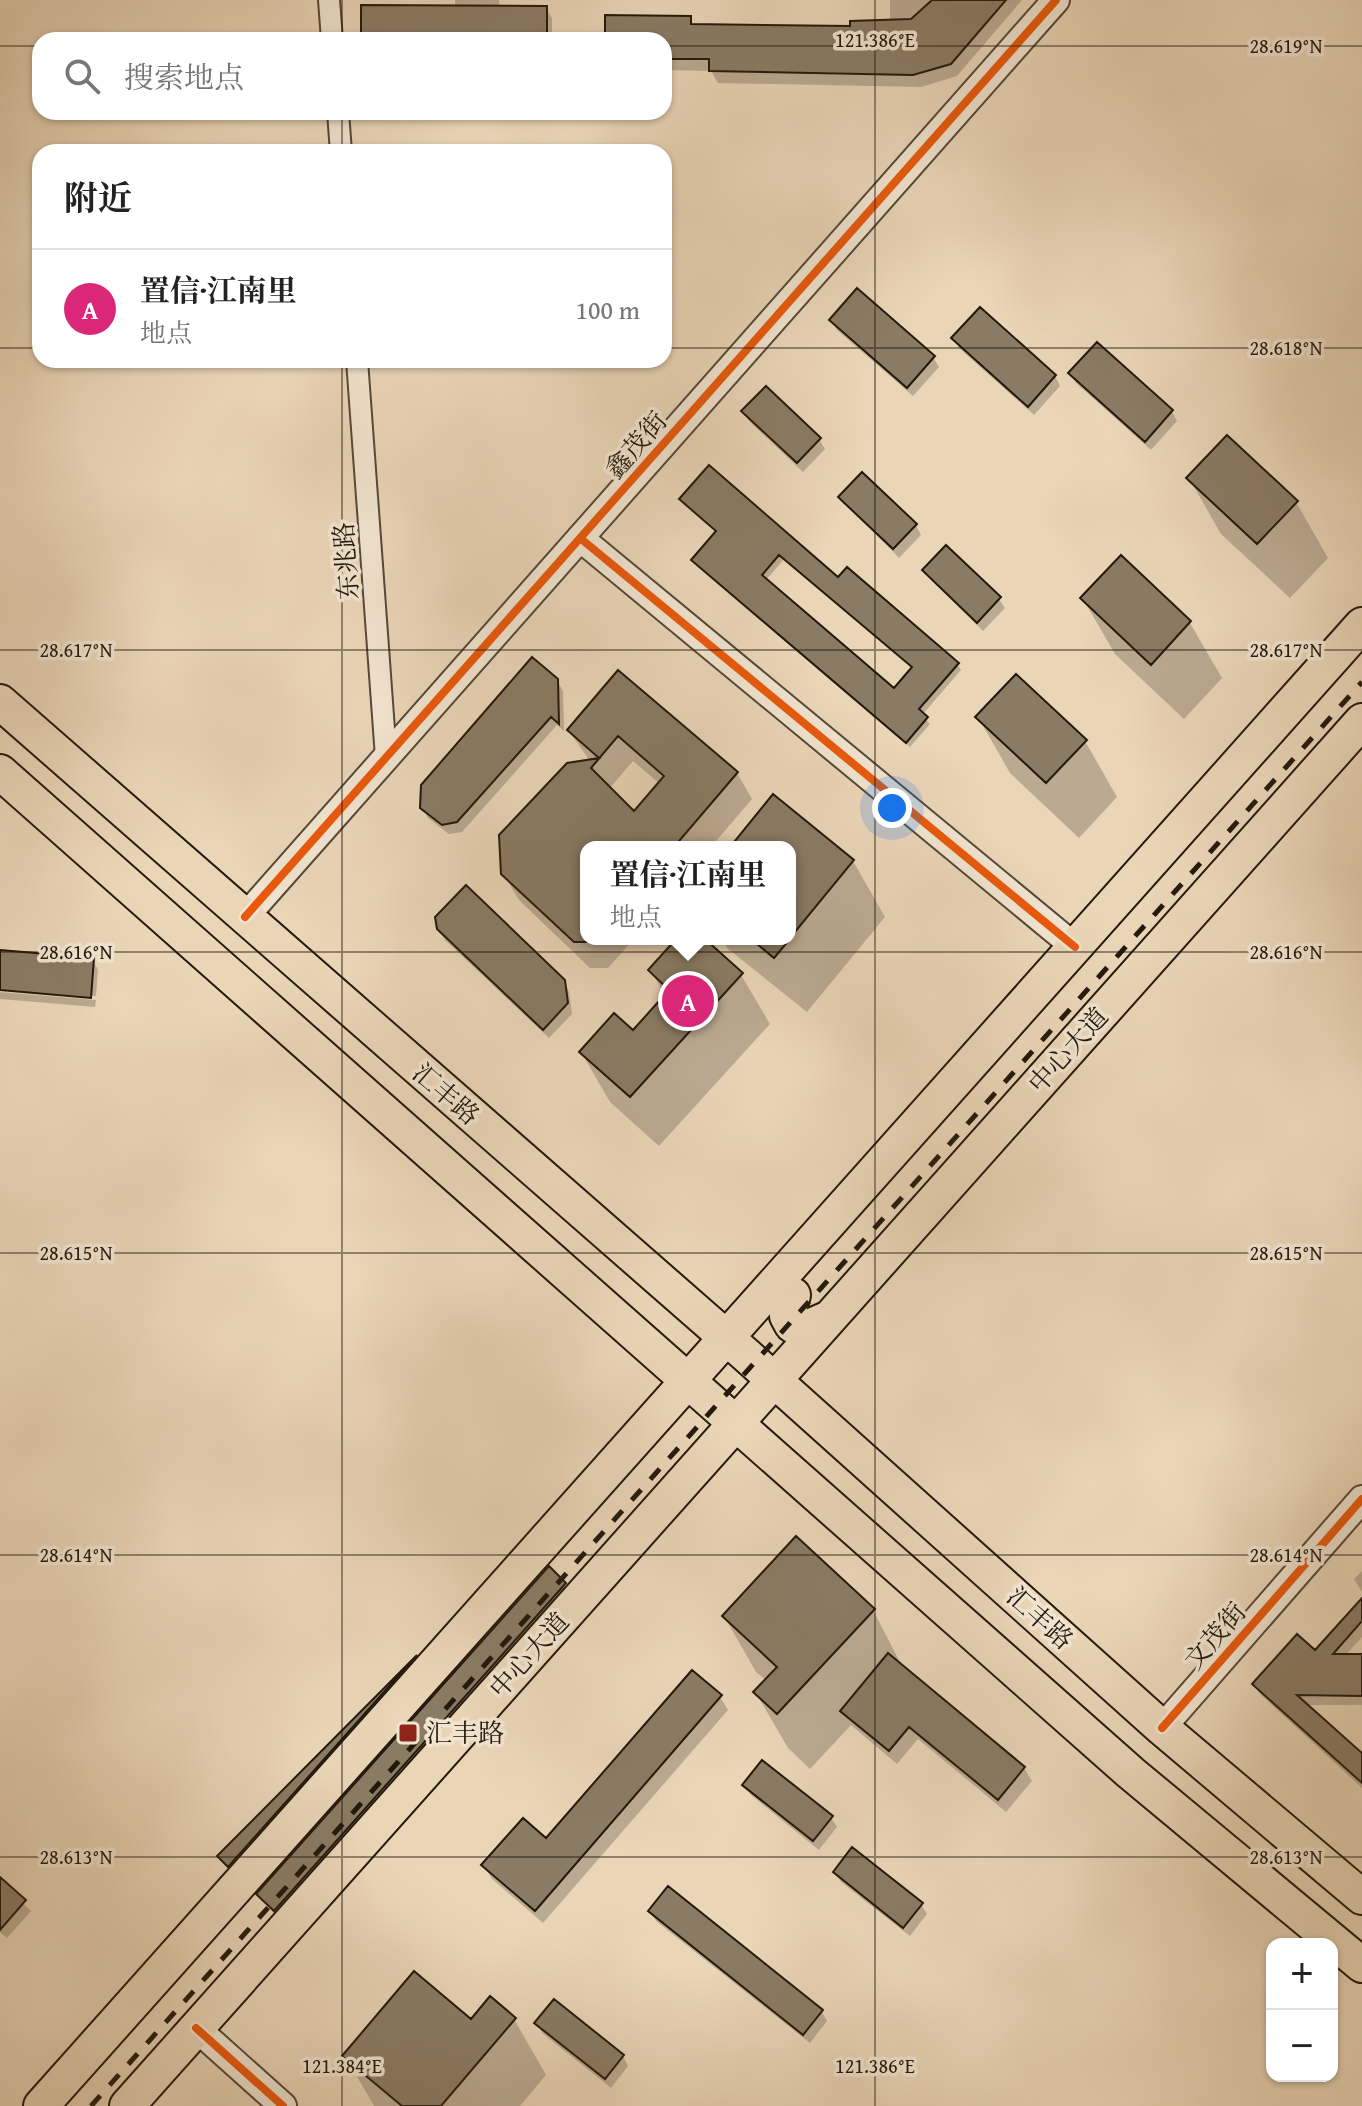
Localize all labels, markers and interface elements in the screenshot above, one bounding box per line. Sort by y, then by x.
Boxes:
text: 121.386°E [835,25,915,54]
text: 28.619°N [1249,31,1323,60]
search box [32,32,672,120]
icon: search [60,54,104,98]
text: 搜索地点 [124,55,244,99]
text: 附近 [64,173,132,222]
text: 置信·江南里 [140,268,297,312]
text: A [82,290,98,329]
text: 100 m [575,290,640,329]
text: 地点 [140,313,192,352]
text: 28.618°N [1249,333,1323,362]
street label: 鑫茂街 [595,402,676,487]
street label: 东兆路 [323,521,368,601]
text: 28.617°N [39,635,113,664]
text: 28.617°N [1249,635,1323,664]
your location [872,788,912,828]
popup [580,841,796,945]
text: 置信·江南里 [610,852,766,896]
text: 地点 [610,897,662,936]
text: 28.616°N [39,937,113,966]
text: 28.616°N [1249,937,1323,966]
pin: A [662,971,714,1031]
street label: 中心大道 [1018,998,1117,1101]
street label: 汇丰路 [404,1053,489,1134]
text: 28.615°N [39,1238,113,1267]
text: 28.615°N [1249,1238,1323,1267]
text: 28.614°N [39,1540,113,1569]
text: 28.614°N [1249,1540,1323,1569]
street label: 汇丰路 [998,1577,1082,1658]
street label: 文茂街 [1174,1593,1255,1678]
street label: 中心大道 [479,1603,578,1706]
place label: 汇丰路 [426,1713,504,1752]
marker: 汇丰路 [397,1722,419,1744]
text: 28.613°N [39,1842,113,1871]
text: 28.613°N [1249,1842,1323,1871]
map controls [1266,1938,1338,2082]
button: + [1266,1938,1338,2010]
button: − [1266,2010,1338,2082]
text: 121.384°E [302,2051,382,2080]
text: 121.386°E [835,2051,915,2080]

